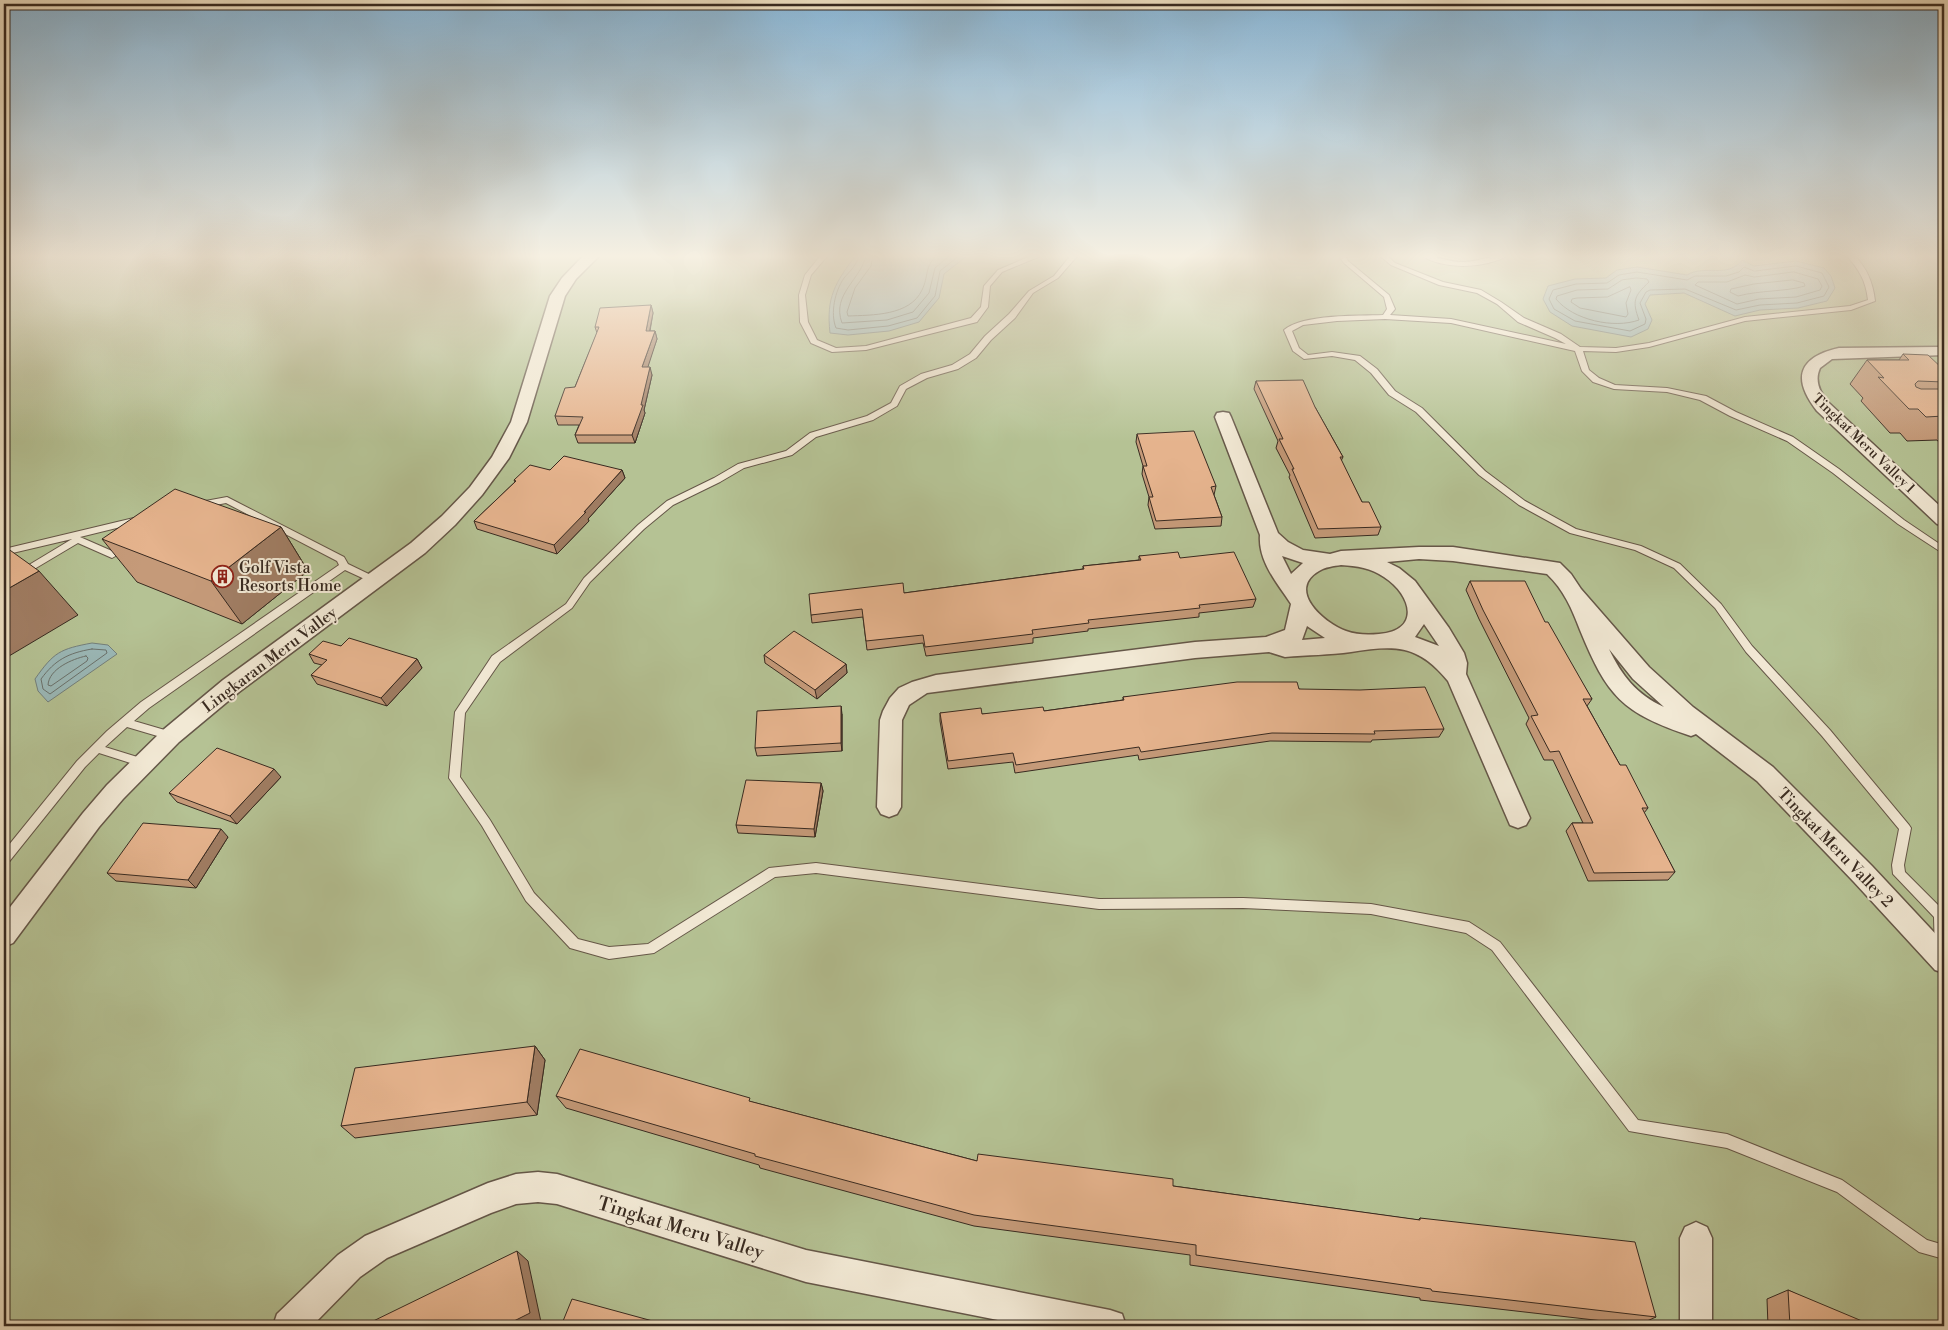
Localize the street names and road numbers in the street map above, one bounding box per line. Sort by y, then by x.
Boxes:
street label: Tingkat Meru Valley 1 [1808,390,1919,498]
street label: Lingkaran Meru Valley [198,602,341,717]
street label: Tingkat Meru Valley 2 [1773,784,1897,911]
street label: Tingkat Meru Valley [595,1191,768,1265]

